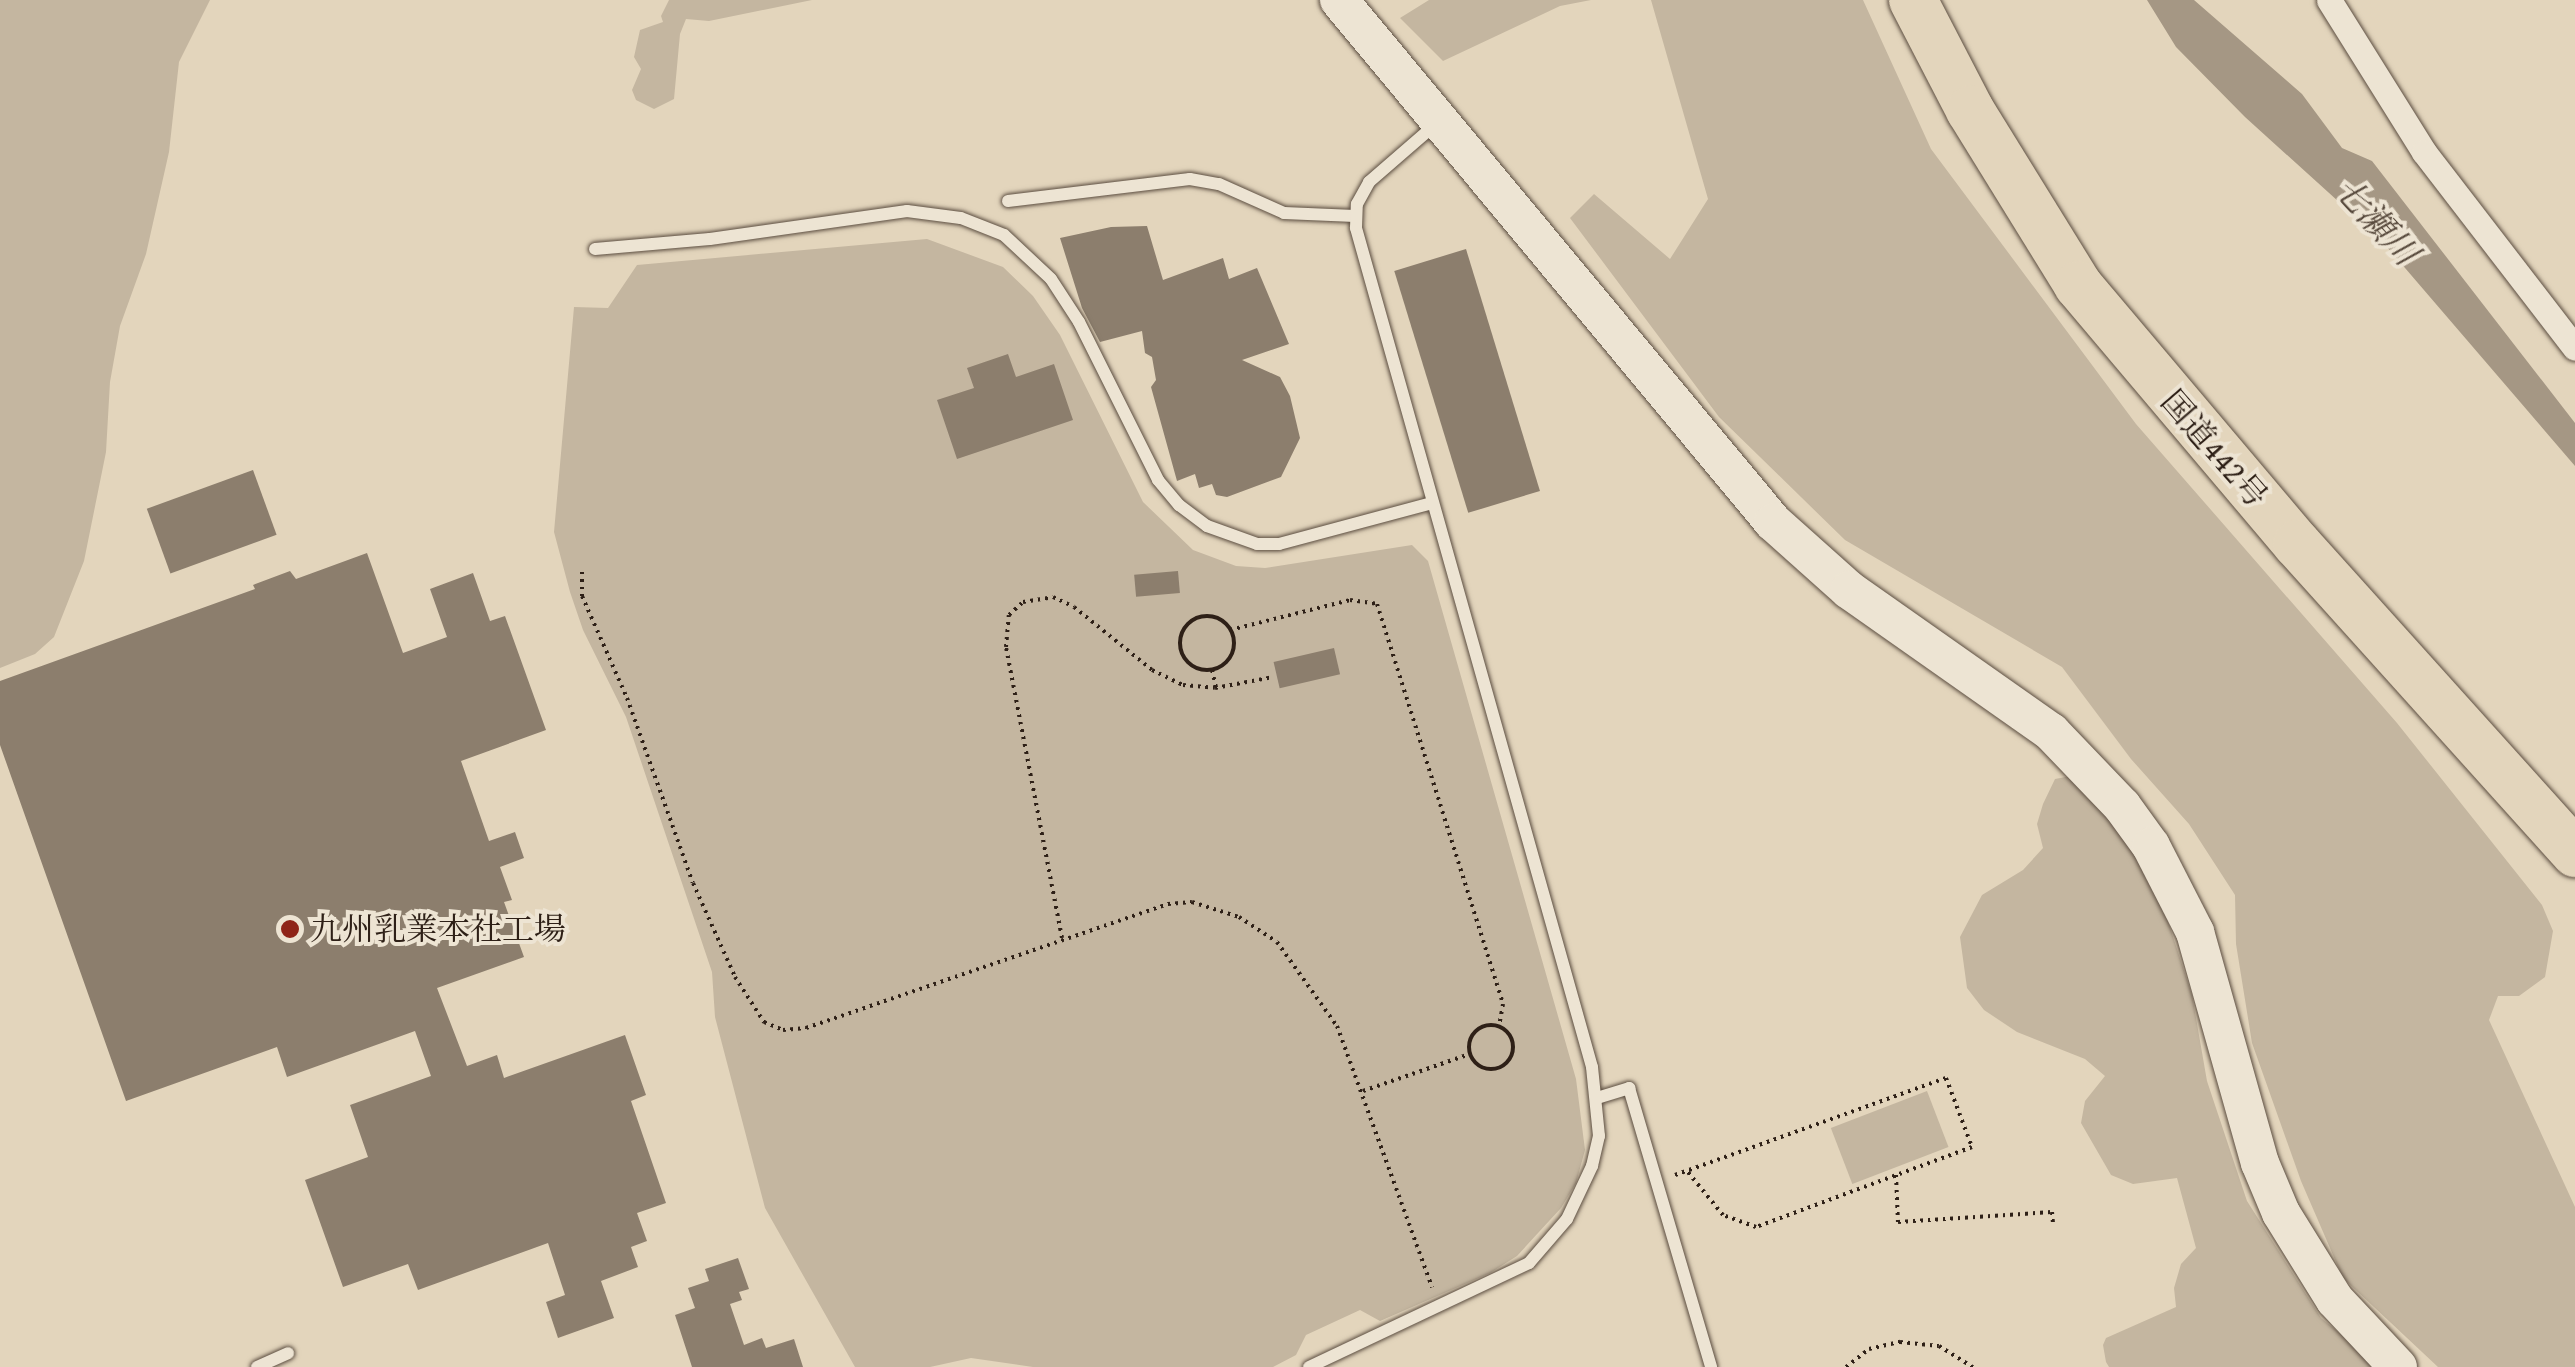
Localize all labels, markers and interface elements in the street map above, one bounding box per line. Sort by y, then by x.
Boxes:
water label: 七瀬川 [2325,168,2427,274]
street label: 国道442号 [2153,383,2275,515]
place label: 九州乳業本社工場 [310,910,566,948]
marker: 九州乳業本社工場 [279,918,301,940]

